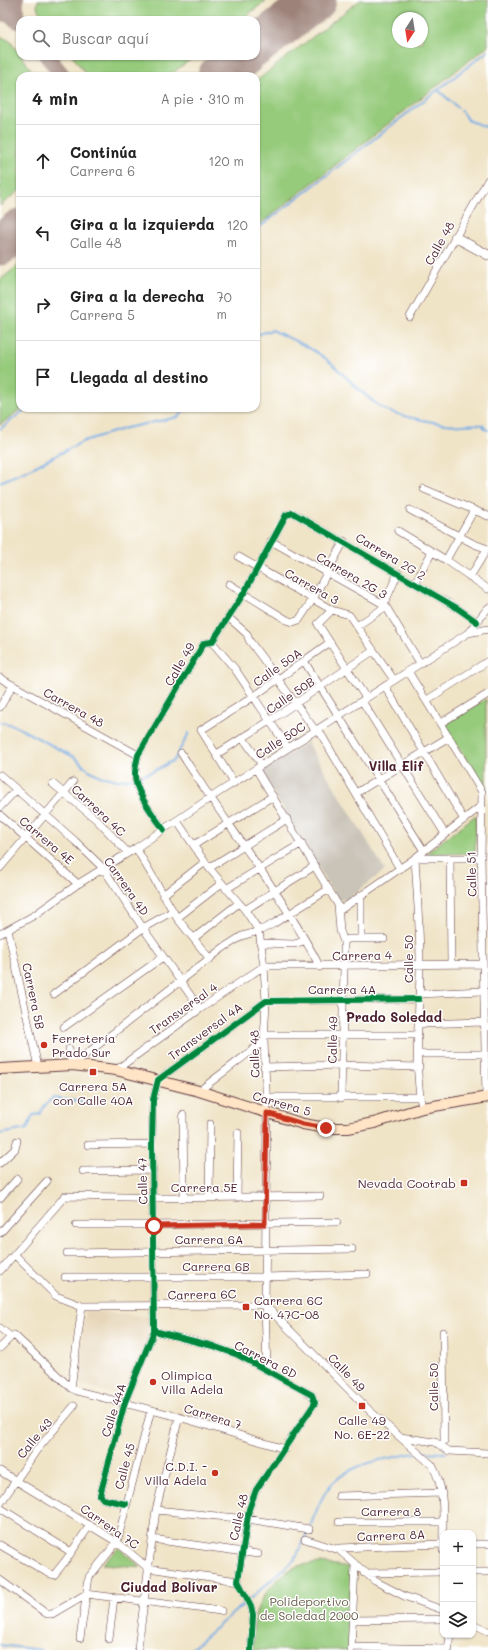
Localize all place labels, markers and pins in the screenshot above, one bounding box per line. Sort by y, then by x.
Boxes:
place label: Ferretería Prado Sur [52,1030,116,1060]
marker: Ferretería Prado Sur [39,1040,49,1050]
marker: Carrera 5A con Calle 40A [88,1067,98,1077]
place label: Carrera 5A con Calle 40A [53,1078,133,1108]
place label: Nevada Cootrab [358,1175,456,1191]
marker: Nevada Cootrab [459,1178,469,1188]
place label: Carrera 6C No. 47C-08 [254,1292,323,1322]
marker: Carrera 6C No. 47C-08 [241,1302,251,1312]
place label: Olimpica Villa Adela [161,1367,224,1397]
marker: Olimpica Villa Adela [148,1377,158,1387]
marker: Calle 49 No. 6E-22 [357,1401,367,1411]
place label: Calle 49 No. 6E-22 [334,1412,390,1442]
place label: C.D.I. - Villa Adela [144,1458,207,1488]
marker: C.D.I. - Villa Adela [210,1468,220,1478]

